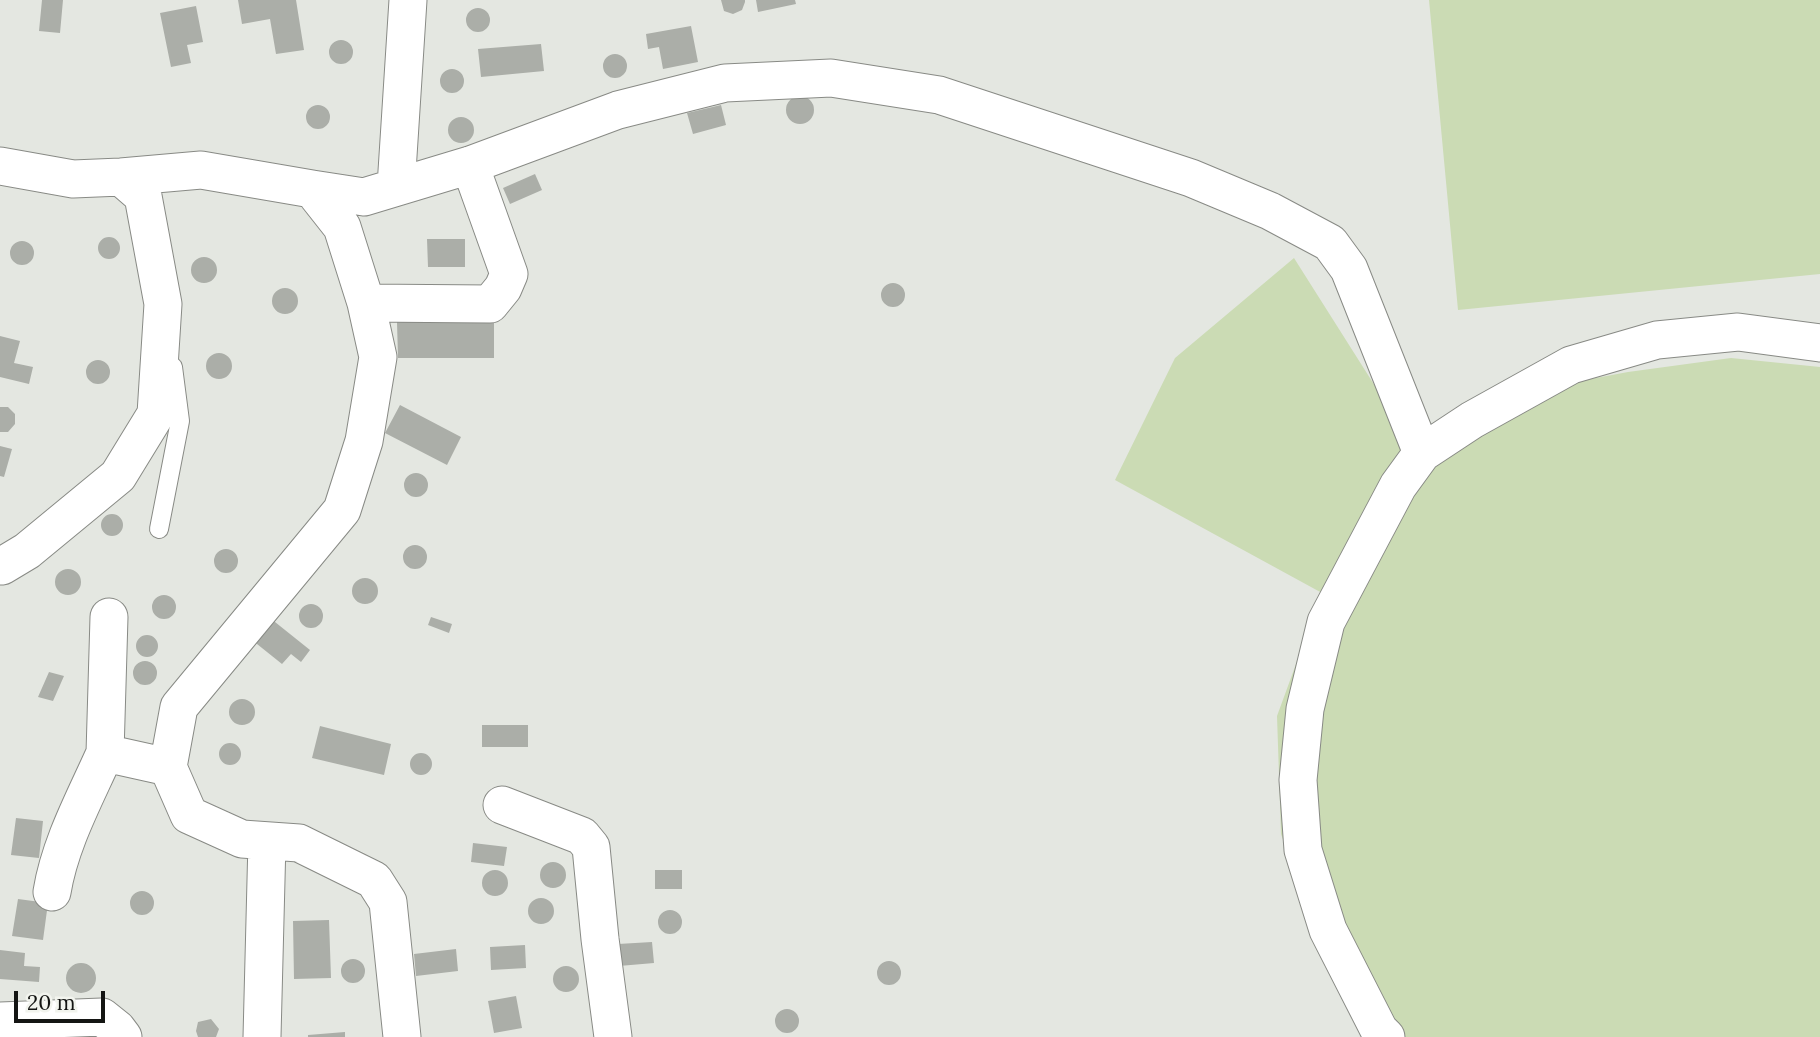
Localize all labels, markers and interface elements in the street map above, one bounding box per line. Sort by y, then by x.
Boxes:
scale bar [18,978,108,1022]
text: 20 m [27,989,76,1016]

